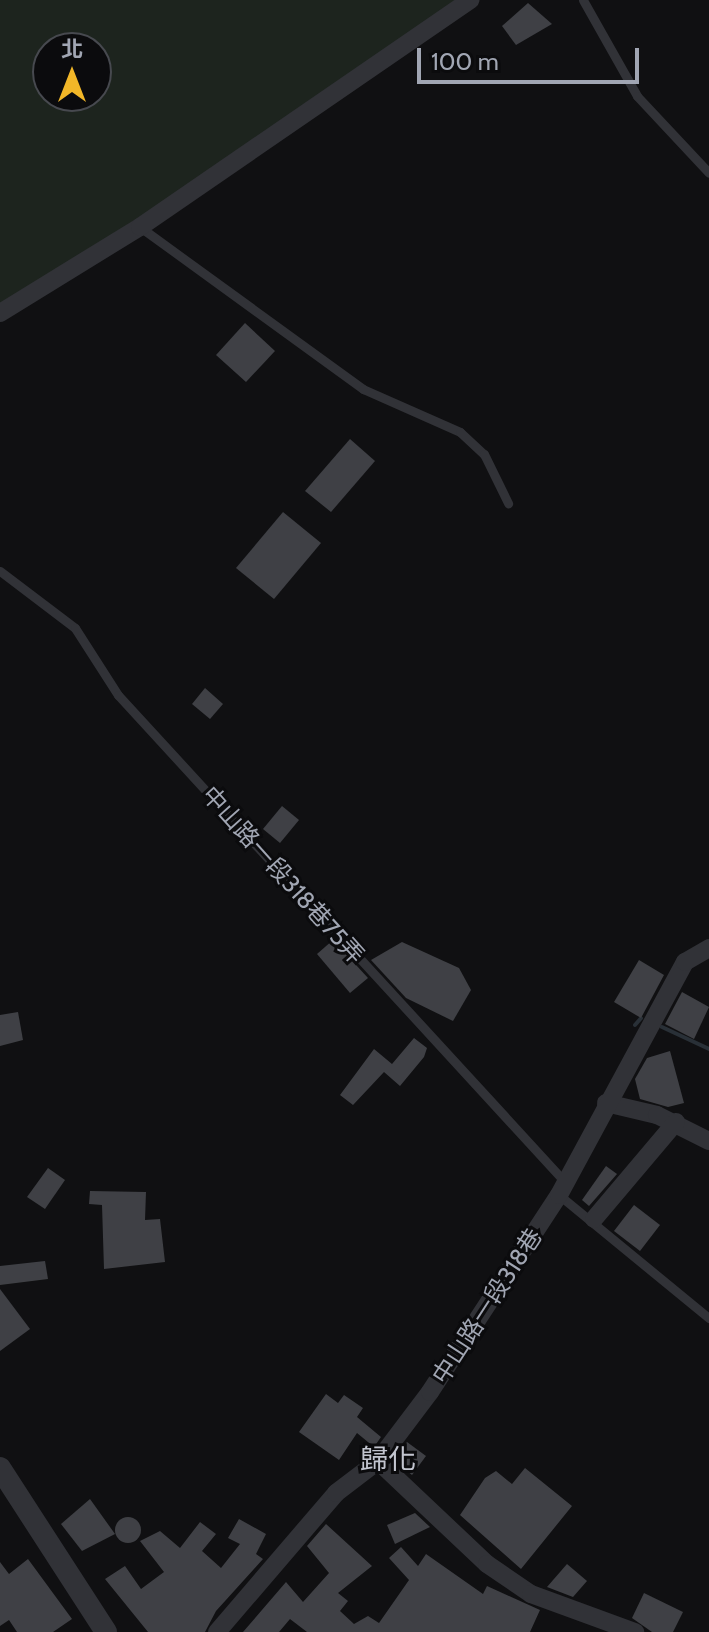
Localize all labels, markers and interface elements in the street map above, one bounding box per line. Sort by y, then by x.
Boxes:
north arrow [32,32,112,112]
scale bar [421,32,643,82]
text: 北 [61,36,83,63]
text: 100 m [431,47,499,76]
street label: 中山路一段318巷75弄 [196,780,370,970]
street label: 中山路一段318巷 [426,1223,548,1389]
district label: 歸化 [360,1442,416,1476]

